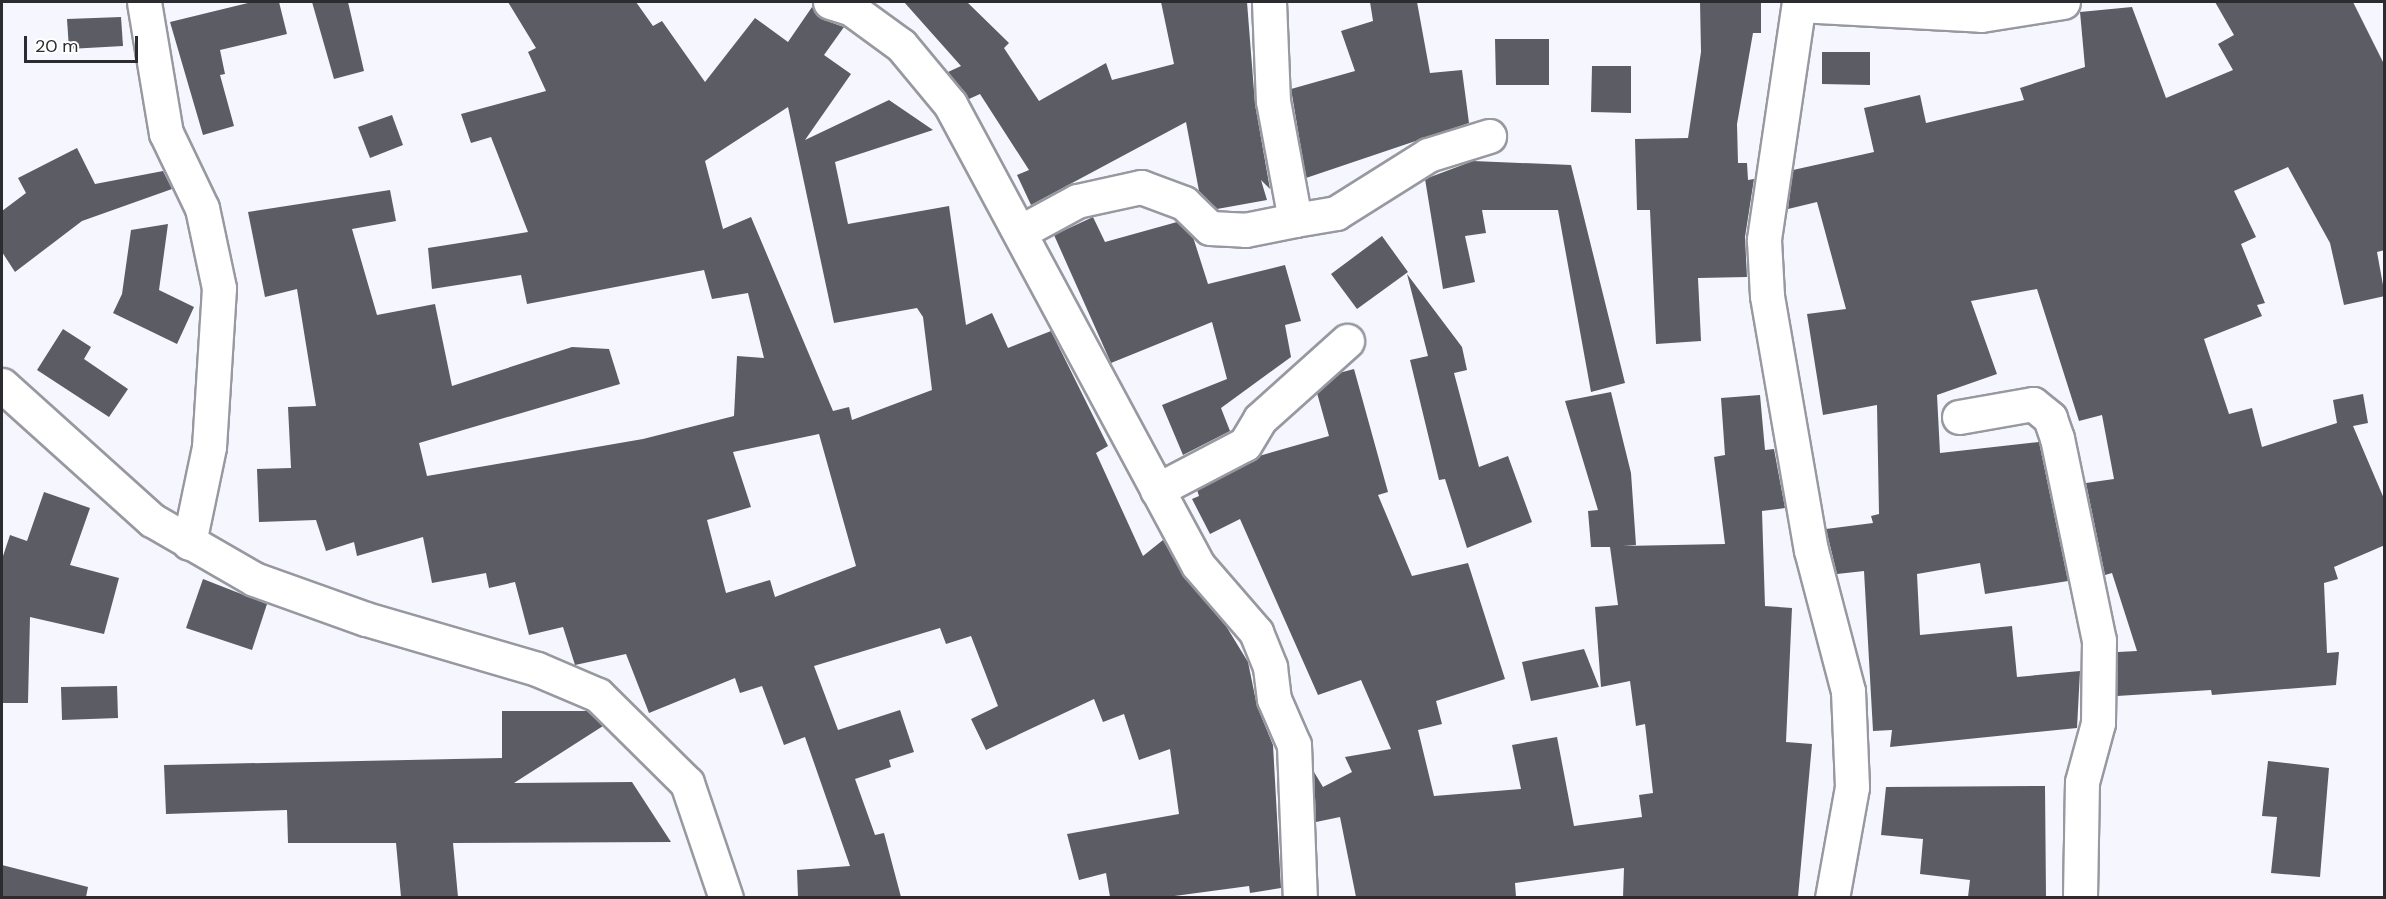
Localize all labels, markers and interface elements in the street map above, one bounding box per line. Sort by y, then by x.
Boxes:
scale bar [27,24,141,62]
text: 20 m [35,34,78,58]

